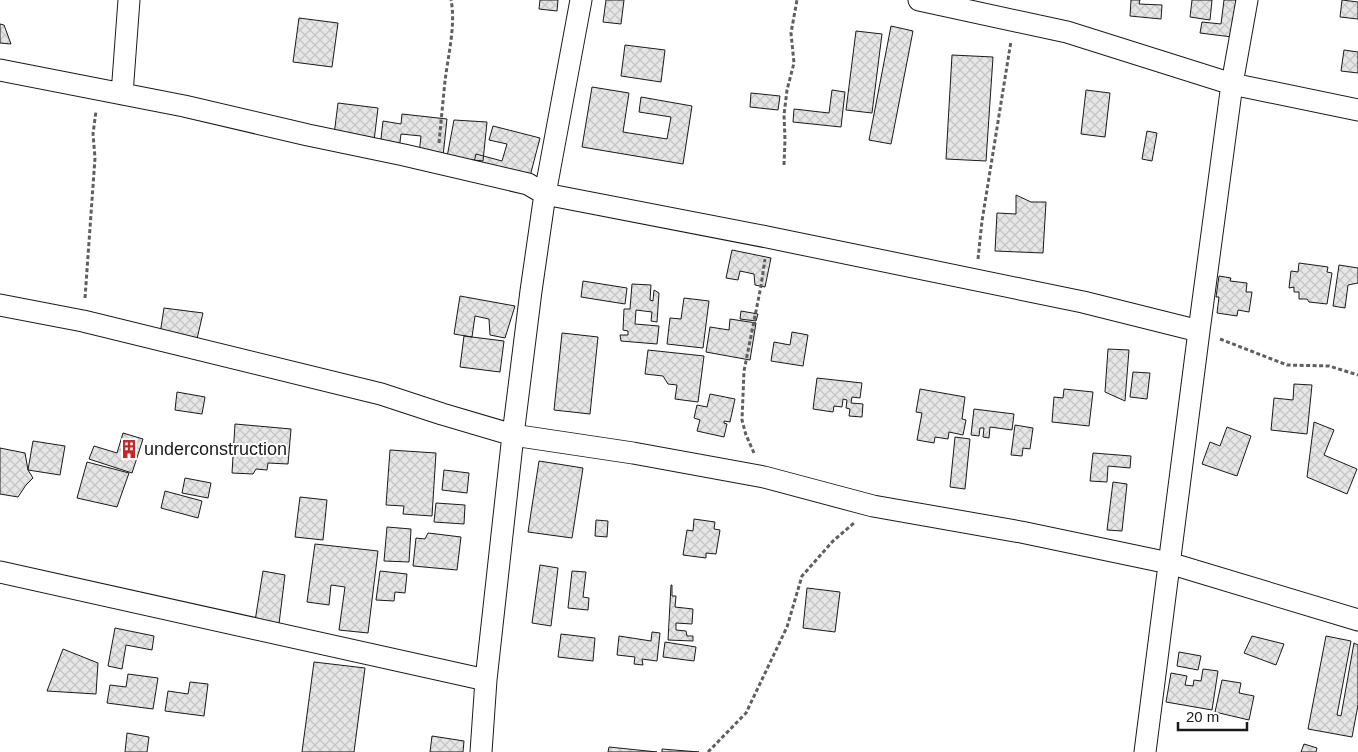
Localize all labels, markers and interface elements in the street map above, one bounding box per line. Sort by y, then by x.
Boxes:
building icon: underconstruction [118,438,140,460]
place label: underconstruction [144,439,287,459]
scale bar [1178,700,1247,732]
text: 20 m [1186,708,1219,725]

